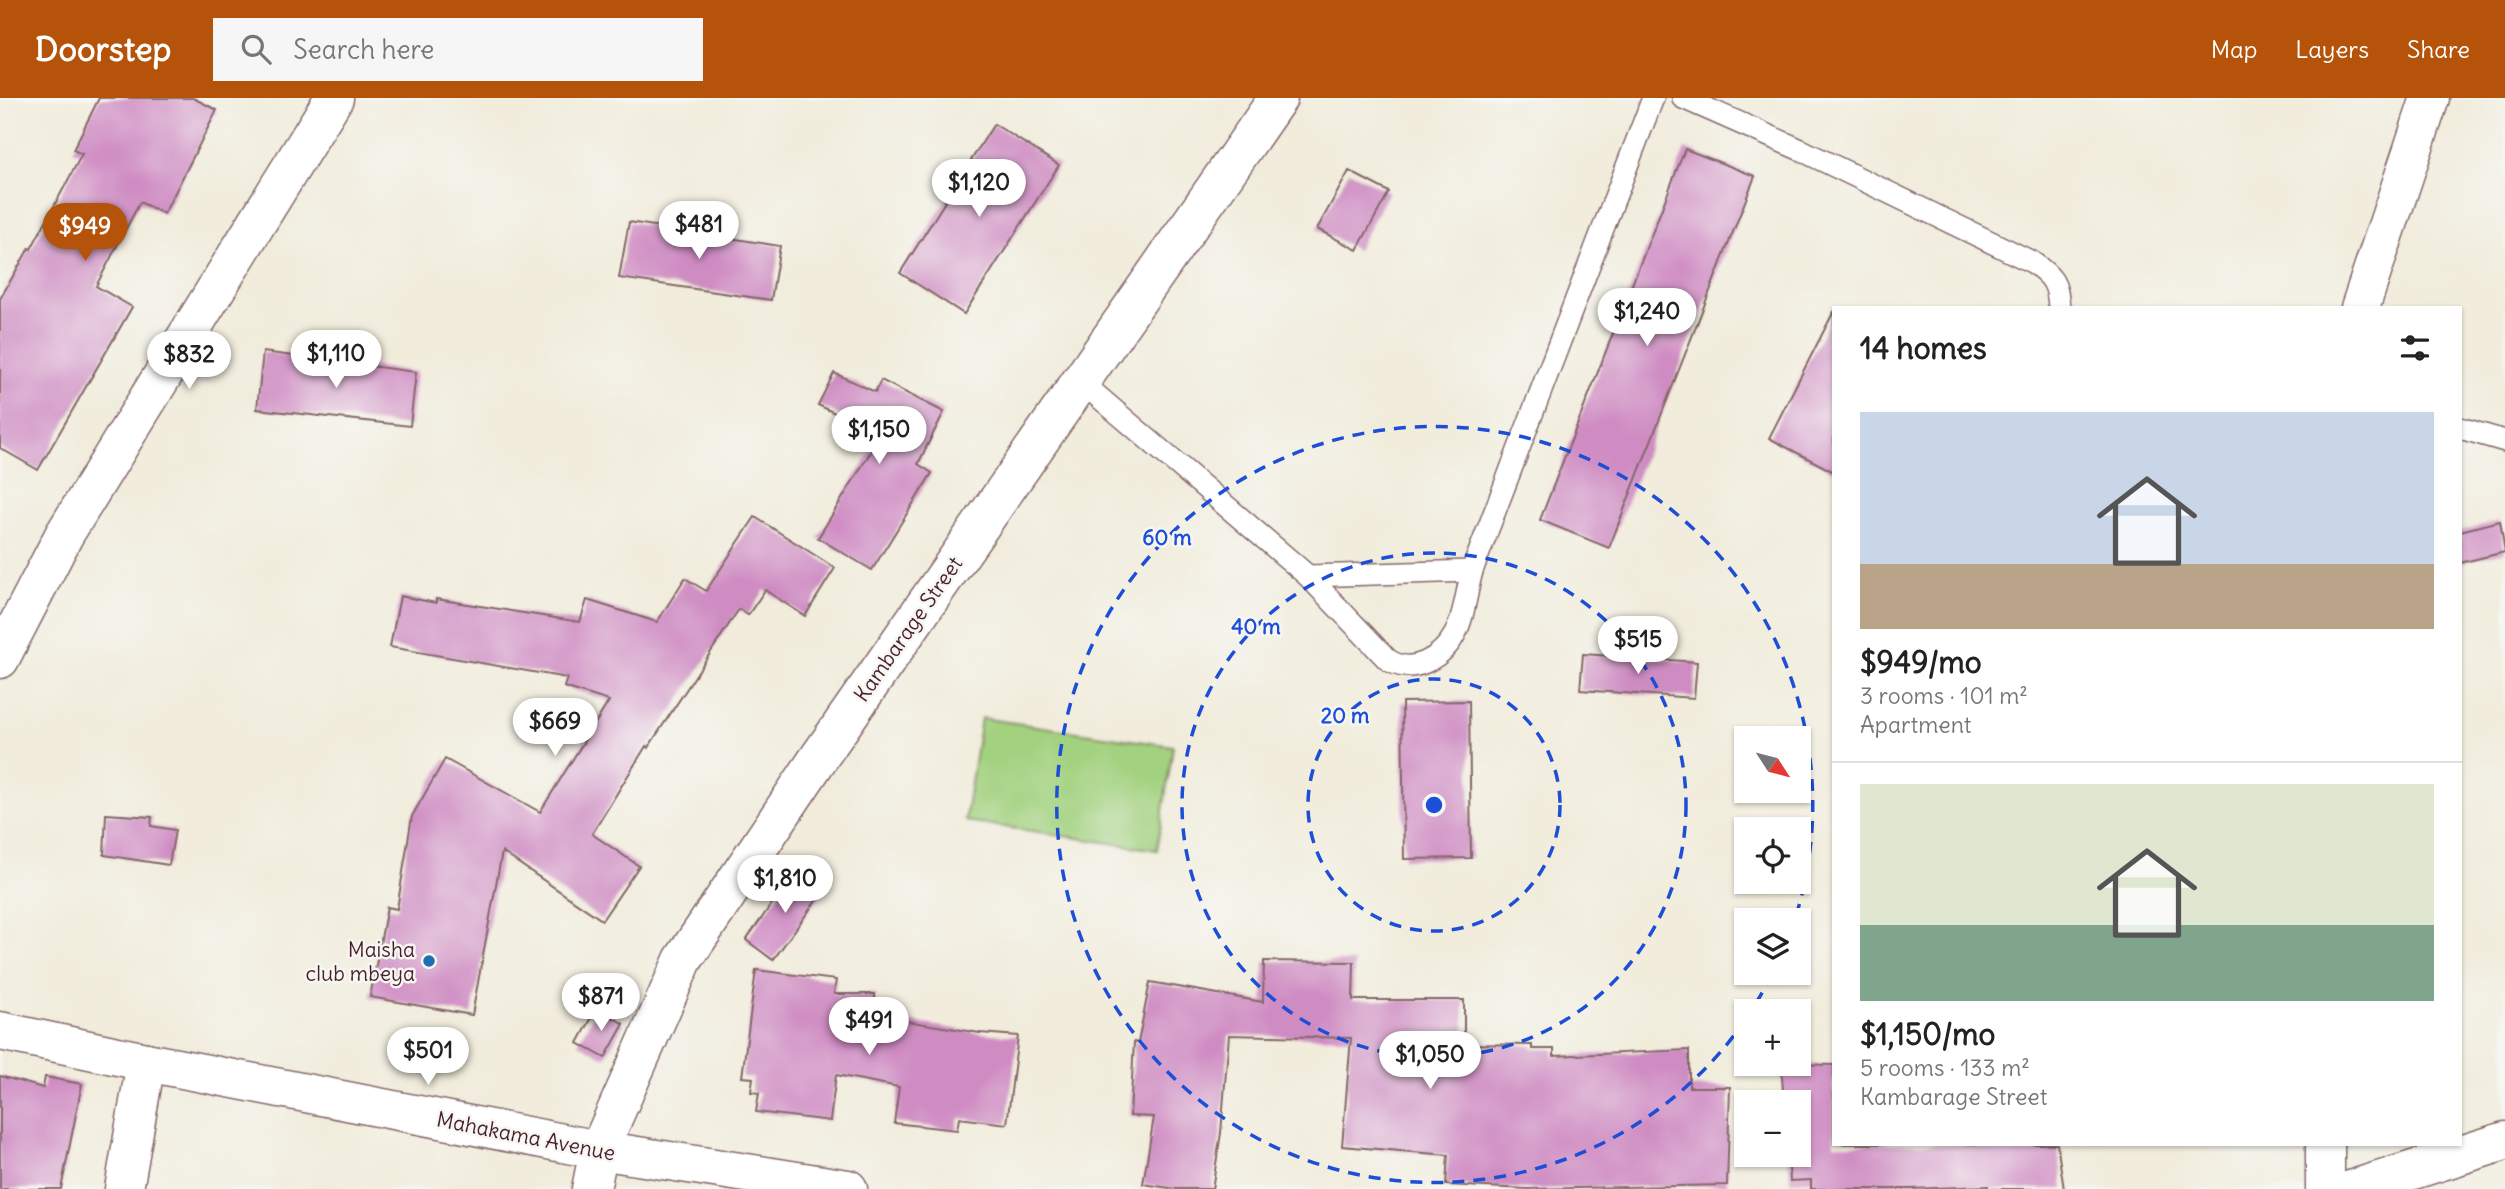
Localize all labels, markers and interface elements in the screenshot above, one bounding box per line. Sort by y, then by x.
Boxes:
search box [213,18,703,81]
text: Doorstep [35,28,171,70]
icon: search [237,30,275,68]
text: Search here [293,33,434,66]
text: Map [2211,34,2257,64]
text: Layers [2295,34,2369,64]
text: Share [2407,34,2470,64]
pin: $1,120 [922,159,1036,219]
text: $1,120 [948,167,1010,196]
pin: $481 [658,202,740,261]
pin: $949 [44,204,126,263]
text: $481 [675,209,723,238]
text: $949 [59,211,111,240]
pin: $1,240 [1590,288,1704,348]
text: $1,240 [1614,296,1680,325]
text: 14 homes [1860,329,1987,367]
icon: filters [2396,329,2434,367]
pin: $1,110 [279,330,393,390]
pin: $832 [148,331,230,391]
text: $1,110 [307,338,365,367]
text: $832 [163,339,215,368]
pin: $1,150 [822,406,936,466]
text: $1,150 [848,414,910,443]
icon: home [2084,458,2210,584]
text: 60 m [1142,524,1192,551]
street label: Kambarage Street [848,551,968,707]
text: 40 m [1231,613,1281,640]
pin: $515 [1597,616,1679,676]
text: $515 [1614,624,1662,653]
text: $949/mo [1860,643,1982,681]
text: 3 rooms · 101 m² [1860,681,2028,710]
pin: $669 [514,698,596,758]
text: 20 m [1321,702,1370,729]
text: $669 [529,706,581,735]
text: Apartment [1860,710,1972,739]
north arrow [1734,726,1811,803]
map controls [1734,726,1811,1167]
centre of rings [1422,793,1446,817]
button: locate [1734,817,1811,894]
icon: home [2084,830,2210,956]
pin: $1,810 [728,856,842,915]
text: $1,810 [753,863,817,892]
button: layers [1734,908,1811,985]
place label: Maisha club mbeya [306,936,415,987]
marker: Maisha club mbeya [421,953,437,969]
pin: $871 [560,974,642,1033]
text: $871 [578,981,624,1010]
pin: $491 [828,998,910,1057]
button: + [1734,999,1811,1076]
text: $491 [845,1005,893,1034]
text: $1,150/mo [1860,1015,1995,1053]
pin: $501 [387,1028,469,1087]
pin: $1,050 [1373,1032,1487,1091]
text: $501 [403,1035,453,1064]
text: $1,050 [1395,1039,1465,1068]
text: 5 rooms · 133 m² [1860,1053,2030,1082]
text: Kambarage Street [1860,1082,2047,1111]
button: − [1734,1090,1811,1167]
street label: Mahakama Avenue [434,1105,618,1167]

